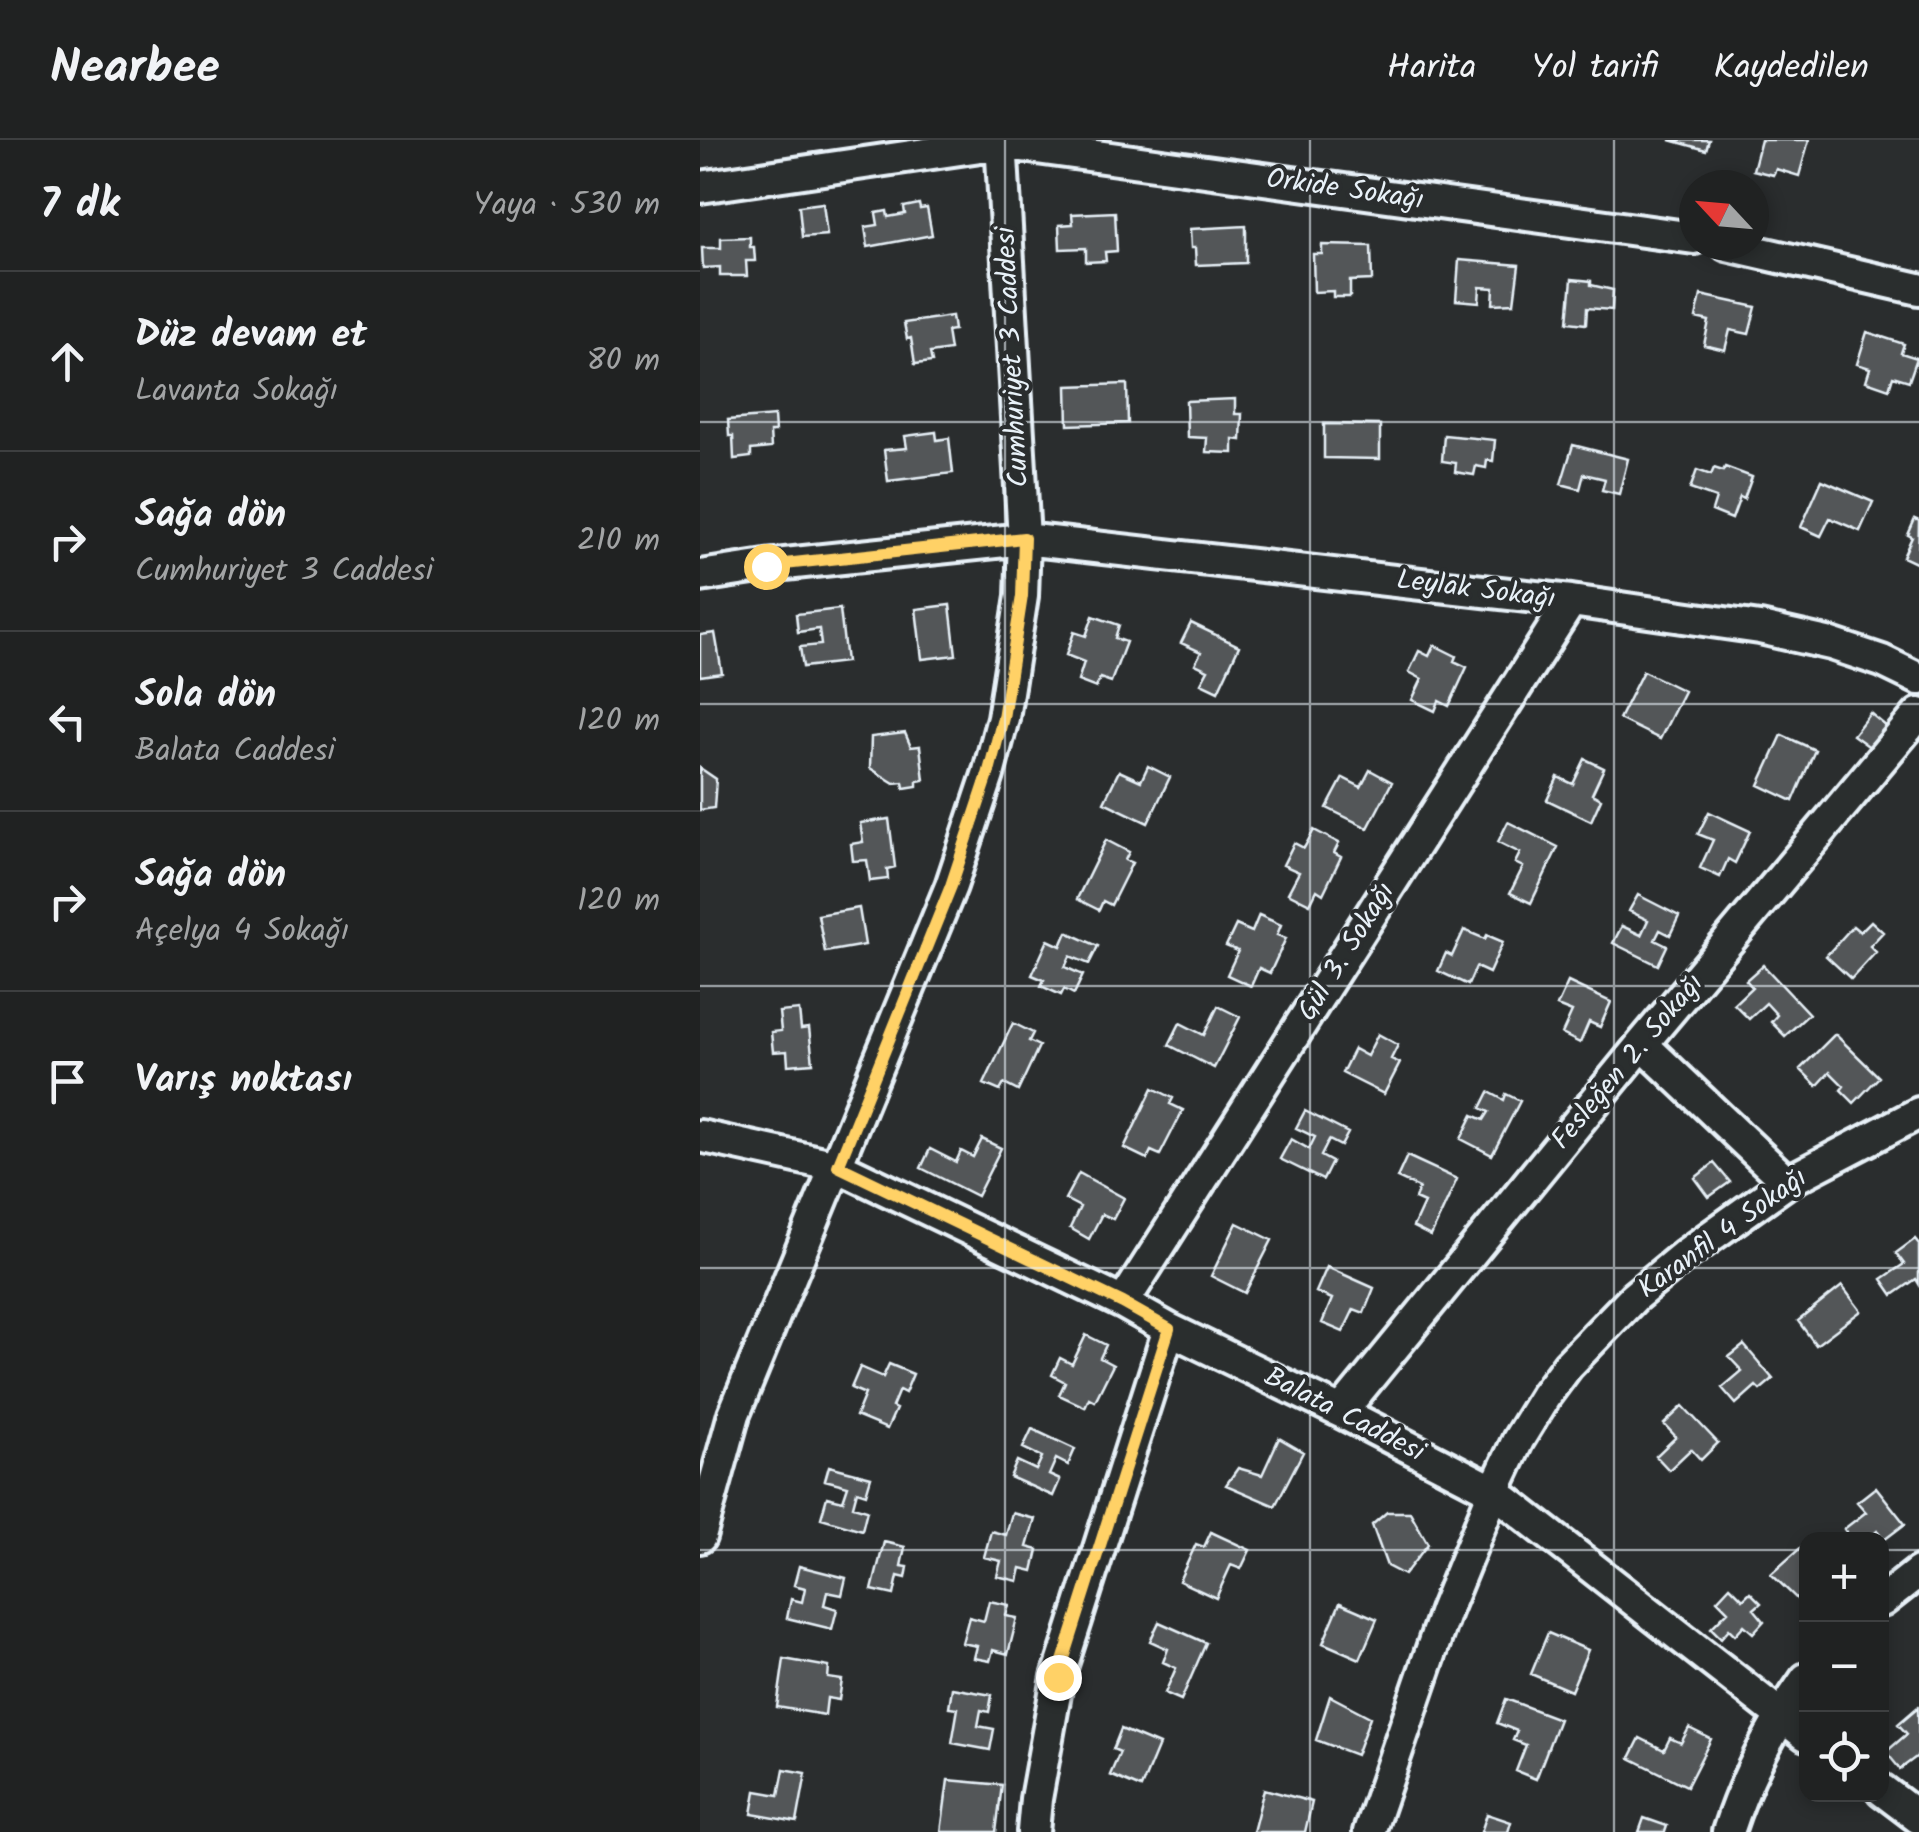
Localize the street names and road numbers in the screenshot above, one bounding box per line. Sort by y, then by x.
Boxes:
street label: Orkide Sokağı [1263,157,1427,223]
street label: Cumhuriyet 3 Caddesi [984,224,1042,488]
street label: Leylak Sokağı [1394,558,1558,622]
street label: Gül 3. Sokağı [1286,874,1408,1030]
street label: Fesleğen 2. Sokağı [1540,964,1716,1160]
street label: Karanfil 4 Sokağı [1629,1157,1817,1311]
street label: Balata Caddesi [1256,1355,1433,1475]

